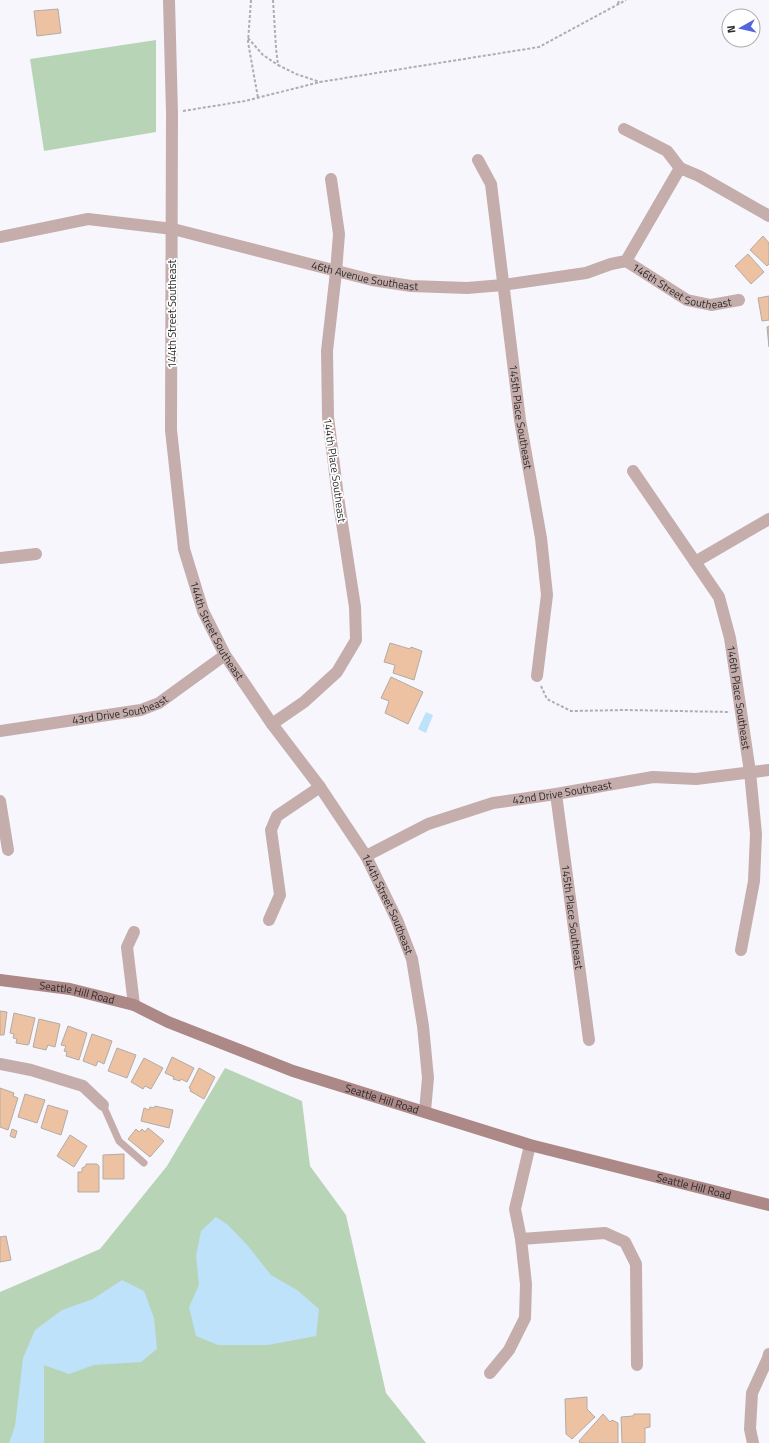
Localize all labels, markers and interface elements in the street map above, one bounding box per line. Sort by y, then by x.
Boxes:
north arrow [721,8,761,48]
text: N [723,25,740,34]
street label: 46th Avenue Southeast [310,257,419,294]
street label: 144th Street Southeast [164,259,180,368]
street label: 146th Street Southeast [629,259,733,313]
street label: 145th Place Southeast [505,364,537,470]
street label: 144th Place Southeast [320,417,350,523]
street label: 144th Street Southeast [186,579,248,683]
street label: 146th Place Southeast [723,644,755,751]
street label: 43rd Drive Southeast [71,691,171,728]
street label: 42nd Drive Southeast [511,776,613,808]
street label: 144th Street Southeast [358,851,417,957]
street label: 145th Place Southeast [558,864,587,970]
street label: Seattle Hill Road [38,977,116,1008]
street label: Seattle Hill Road [343,1080,421,1118]
street label: Seattle Hill Road [655,1169,733,1203]

